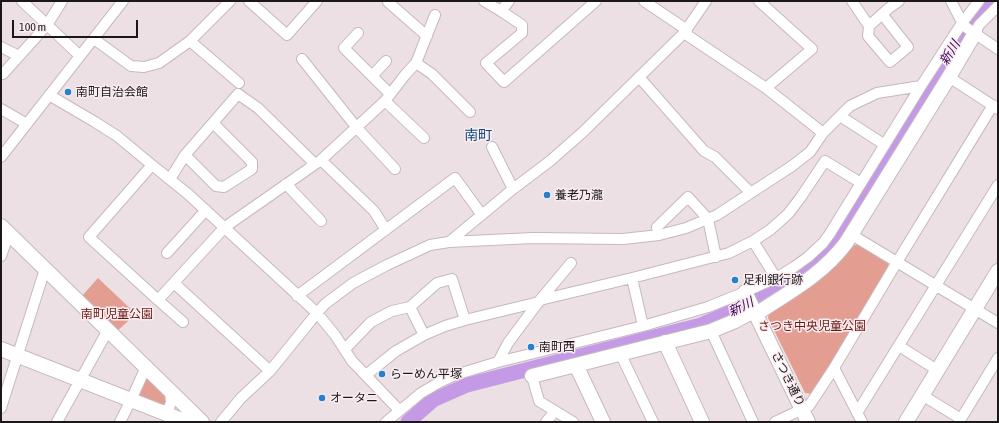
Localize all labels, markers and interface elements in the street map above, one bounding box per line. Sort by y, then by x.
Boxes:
scale bar [14,12,140,38]
text: 100 m [19,20,46,34]
water label: 新川 [937,38,963,68]
place label: 南町自治会館 [76,85,148,99]
marker: 南町自治会館 [63,87,73,97]
district label: 南町 [464,128,492,144]
place label: 養老乃瀧 [555,188,603,202]
marker: 養老乃瀧 [542,190,552,200]
place label: 足利銀行跡 [743,273,803,287]
marker: 足利銀行跡 [730,275,740,285]
water label: 新川 [726,294,756,320]
park label: 南町児童公園 [81,307,153,321]
park label: さつき中央児童公園 [758,319,866,333]
place label: 南町西 [539,340,575,354]
marker: 南町西 [526,342,536,352]
street label: さつき通り [768,349,808,409]
place label: らーめん平塚 [390,367,462,381]
marker: らーめん平塚 [377,369,387,379]
place label: オータニ [330,391,378,405]
marker: オータニ [317,393,327,403]

